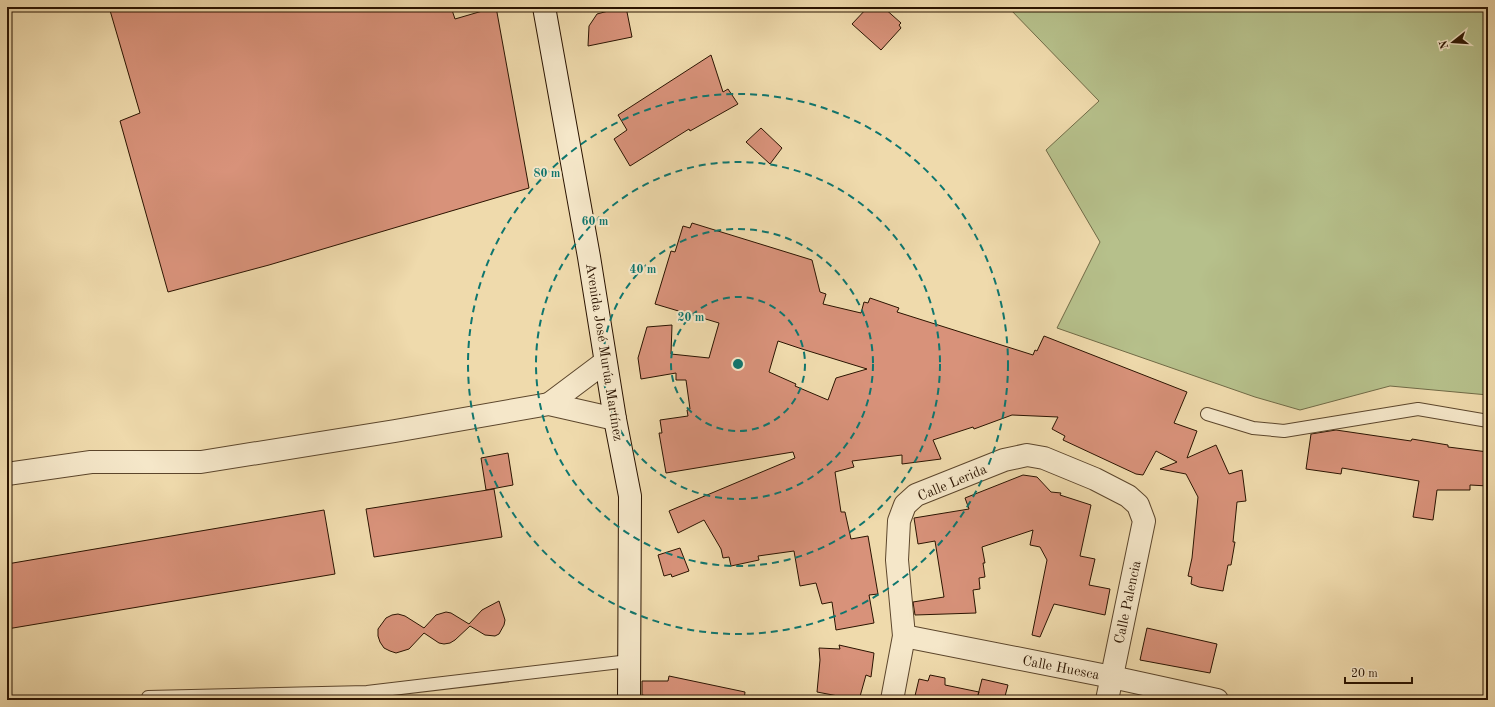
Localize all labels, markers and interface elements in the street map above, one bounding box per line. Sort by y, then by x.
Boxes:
north arrow [1433,22,1473,62]
text: N [1438,38,1451,50]
text: 80 m [534,168,561,180]
text: 60 m [582,216,609,228]
street label: Avenida José Murúa Martínez [583,262,625,442]
text: 40 m [630,264,657,276]
text: 20 m [678,312,705,324]
centre of rings [731,357,745,371]
street label: Calle Lerida [916,462,989,504]
street label: Calle Palencia [1112,559,1144,645]
street label: Calle Huesca [1021,654,1101,682]
scale bar [1345,659,1412,685]
text: 20 m [1351,668,1378,680]

